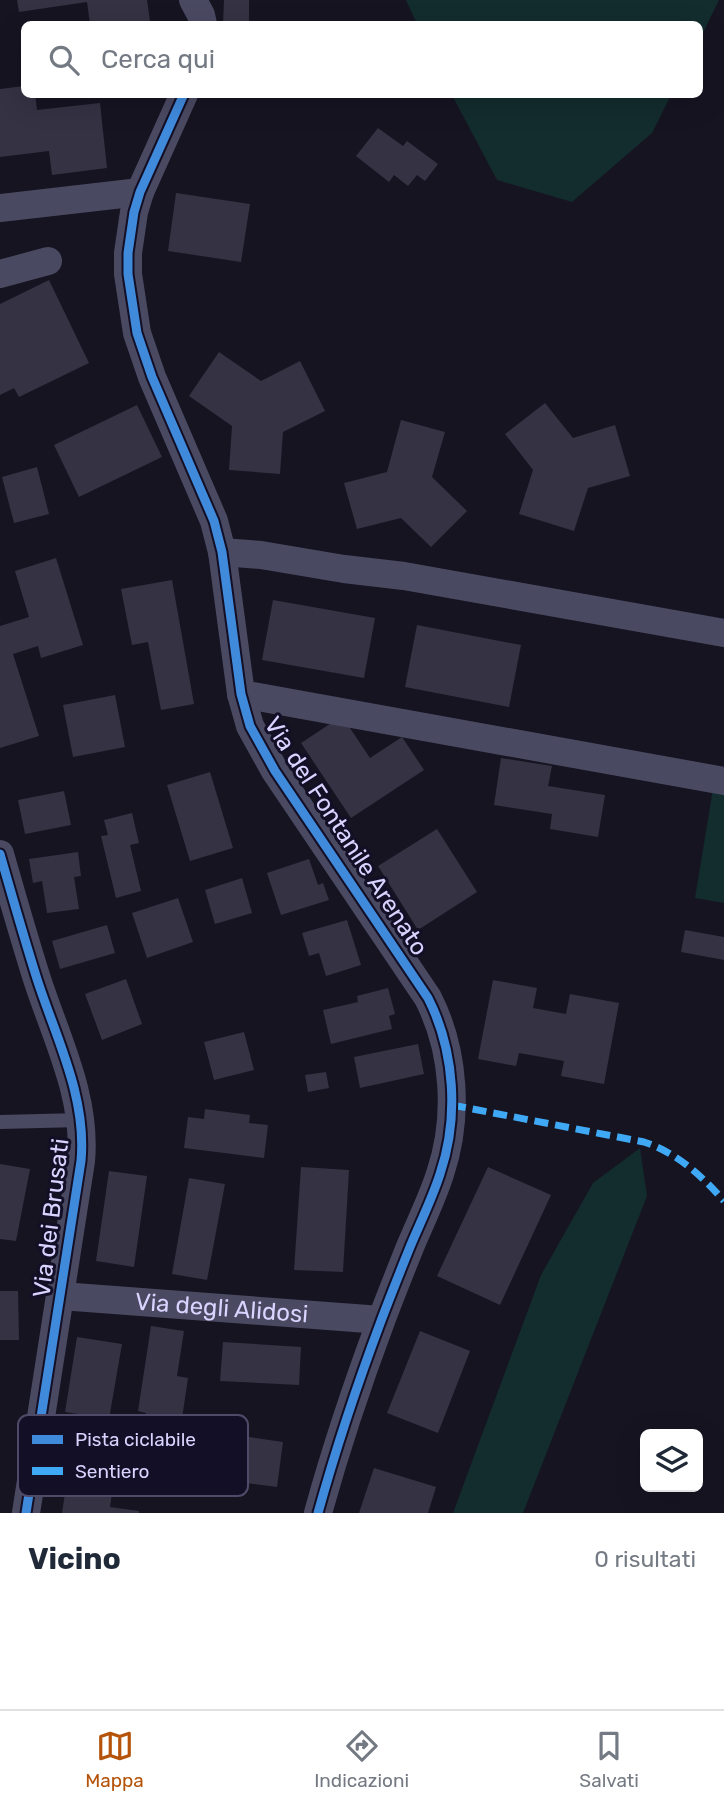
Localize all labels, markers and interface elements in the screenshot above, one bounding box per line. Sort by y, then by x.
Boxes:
search box [21,21,703,98]
icon: search [45,41,83,79]
text: Cerca qui [101,44,215,75]
street label: Via del Fontanile Arenato [258,712,434,960]
street label: Via dei Brusati [27,1137,75,1299]
street label: Via degli Alidosi [134,1288,309,1328]
legend [18,1415,248,1496]
text: Pista ciclabile [75,1428,196,1451]
map controls [640,1429,703,1492]
button: layers [640,1429,703,1492]
text: Sentiero [75,1460,149,1483]
text: Vicino [28,1541,121,1577]
text: 0 risultati [594,1545,696,1573]
tab: Mappa [85,1727,144,1792]
tab: Indicazioni [314,1727,409,1792]
tab: Salvati [579,1727,639,1792]

